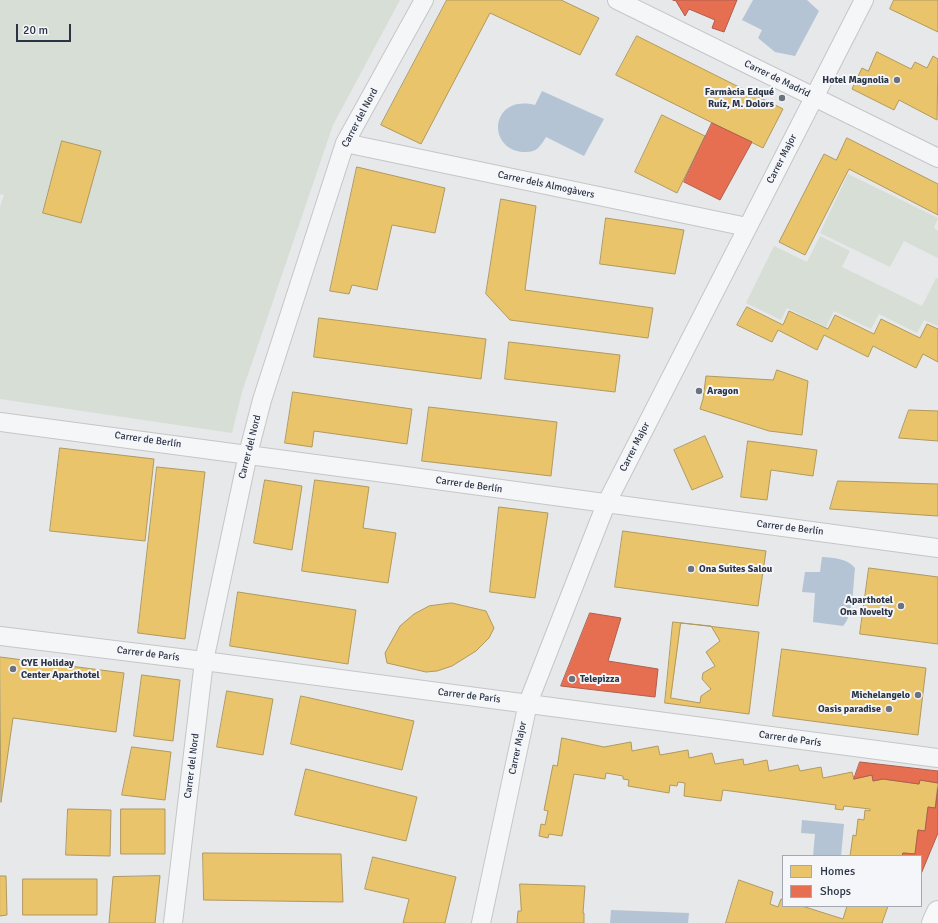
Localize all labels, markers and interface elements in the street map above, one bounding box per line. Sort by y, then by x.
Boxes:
scale bar [18,16,73,42]
text: 20 m [23,23,48,38]
street label: Carrer de Madrid [742,58,812,100]
place label: Hotel Magnolia [822,74,889,86]
marker: Hotel Magnolia [892,75,902,85]
street label: Carrer del Nord [339,86,381,150]
place label: Farmàcia Edqué Ruíz, M. Dolors [705,86,774,110]
marker: Farmàcia Edqué Ruíz, M. Dolors [777,93,787,103]
street label: Carrer Major [764,132,800,186]
street label: Carrer dels Almogàvers [496,169,596,201]
place label: Aragon [707,385,738,397]
marker: Aragon [694,386,704,396]
street label: Carrer del Nord [236,414,264,480]
street label: Carrer Major [617,420,653,474]
street label: Carrer de Berlín [114,429,182,451]
street label: Carrer de Berlín [435,474,503,496]
street label: Carrer de Berlín [756,518,824,538]
place label: Ona Suites Salou [699,563,772,575]
marker: Ona Suites Salou [686,564,696,574]
place label: Aparthotel Ona Novelty [840,594,893,618]
marker: Aparthotel Ona Novelty [896,601,906,611]
street label: Carrer de París [116,644,180,664]
place label: CYE Holiday Center Aparthotel [21,657,100,680]
marker: CYE Holiday Center Aparthotel [8,664,18,674]
place label: Telepizza [580,673,620,685]
marker: Telepizza [567,674,577,684]
street label: Carrer de París [437,686,501,706]
place label: Michelangelo [851,689,910,701]
marker: Michelangelo [913,690,923,700]
place label: Oasis paradise [818,703,881,715]
marker: Oasis paradise [884,704,894,714]
street label: Carrer Major [507,720,529,776]
street label: Carrer de París [758,729,822,749]
street label: Carrer del Nord [182,733,202,799]
legend [782,855,922,907]
text: Homes [820,864,855,879]
text: Shops [820,884,851,899]

